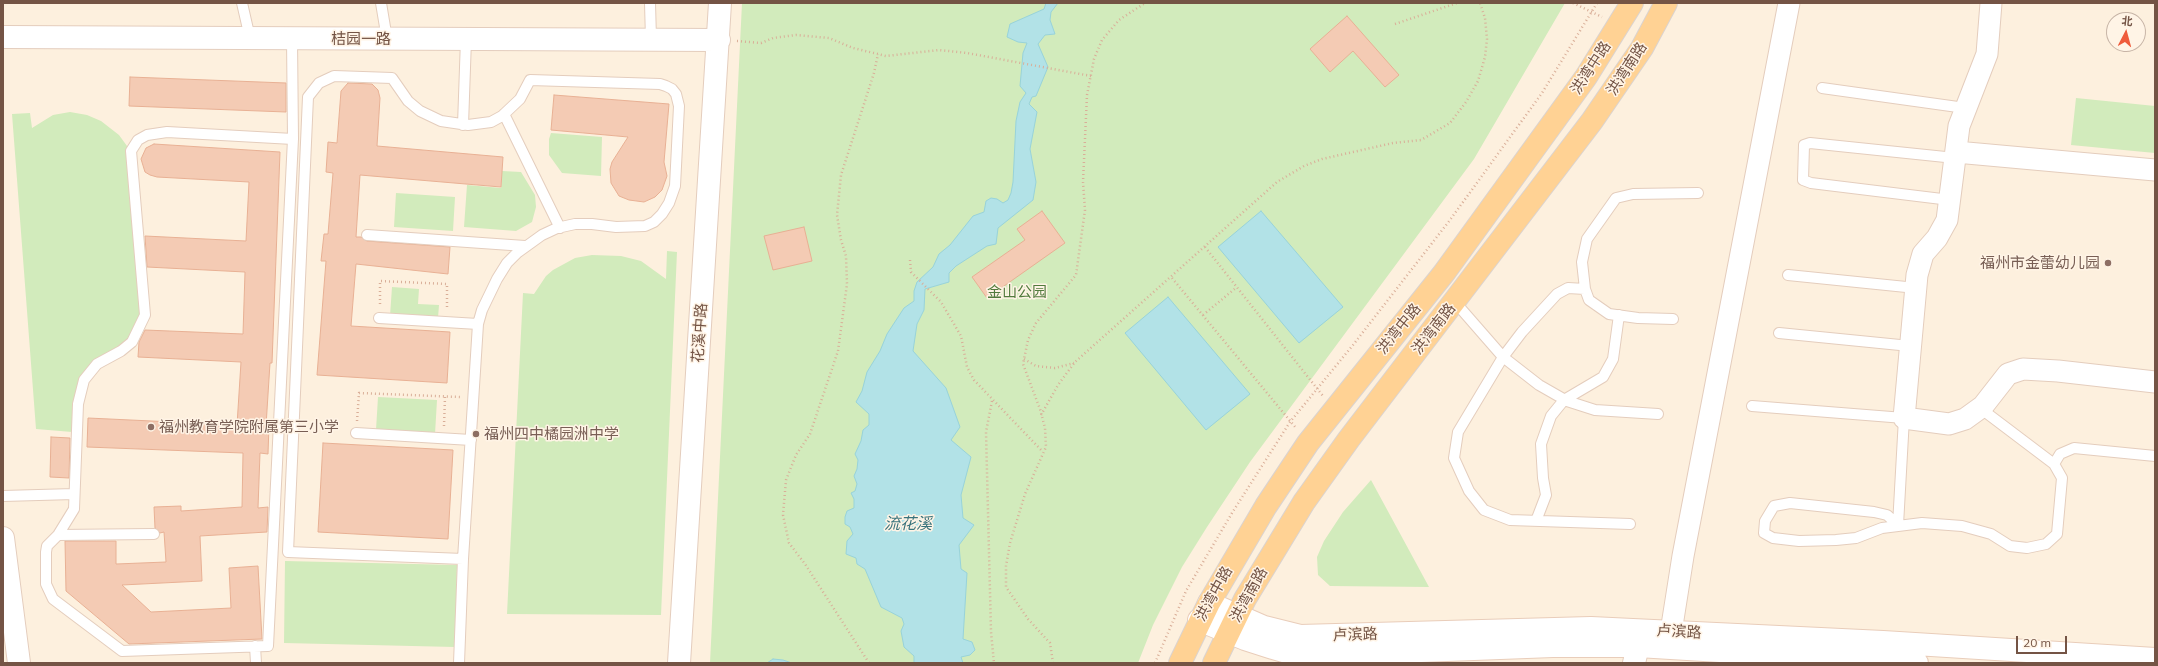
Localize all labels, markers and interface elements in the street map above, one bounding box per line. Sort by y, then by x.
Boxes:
north arrow [2106,12,2146,52]
text: 北 [2121,14,2133,29]
street label: 桔园一路 [331,30,391,48]
street label: 洪湾中路 [1567,38,1615,98]
street label: 洪湾南路 [1603,39,1651,99]
place label: 福州市金蕾幼儿园 [1980,254,2100,272]
marker: 福州市金蕾幼儿园 [2103,258,2113,268]
park label: 金山公园 [987,283,1047,301]
street label: 洪湾中路 [1373,300,1425,358]
street label: 洪湾南路 [1408,300,1460,358]
street label: 花溪中路 [689,302,711,364]
place label: 福州教育学院附属第三小学 [159,418,339,436]
marker: 福州教育学院附属第三小学 [146,422,156,432]
place label: 福州四中橘园洲中学 [484,425,619,443]
marker: 福州四中橘园洲中学 [471,429,481,439]
water label: 流花溪 [884,514,932,534]
street label: 洪湾中路 [1192,563,1236,625]
street label: 洪湾南路 [1227,564,1271,626]
street label: 卢滨路 [1656,622,1702,642]
street label: 卢滨路 [1332,625,1378,645]
scale bar [2018,628,2069,654]
text: 20 m [2023,635,2051,650]

